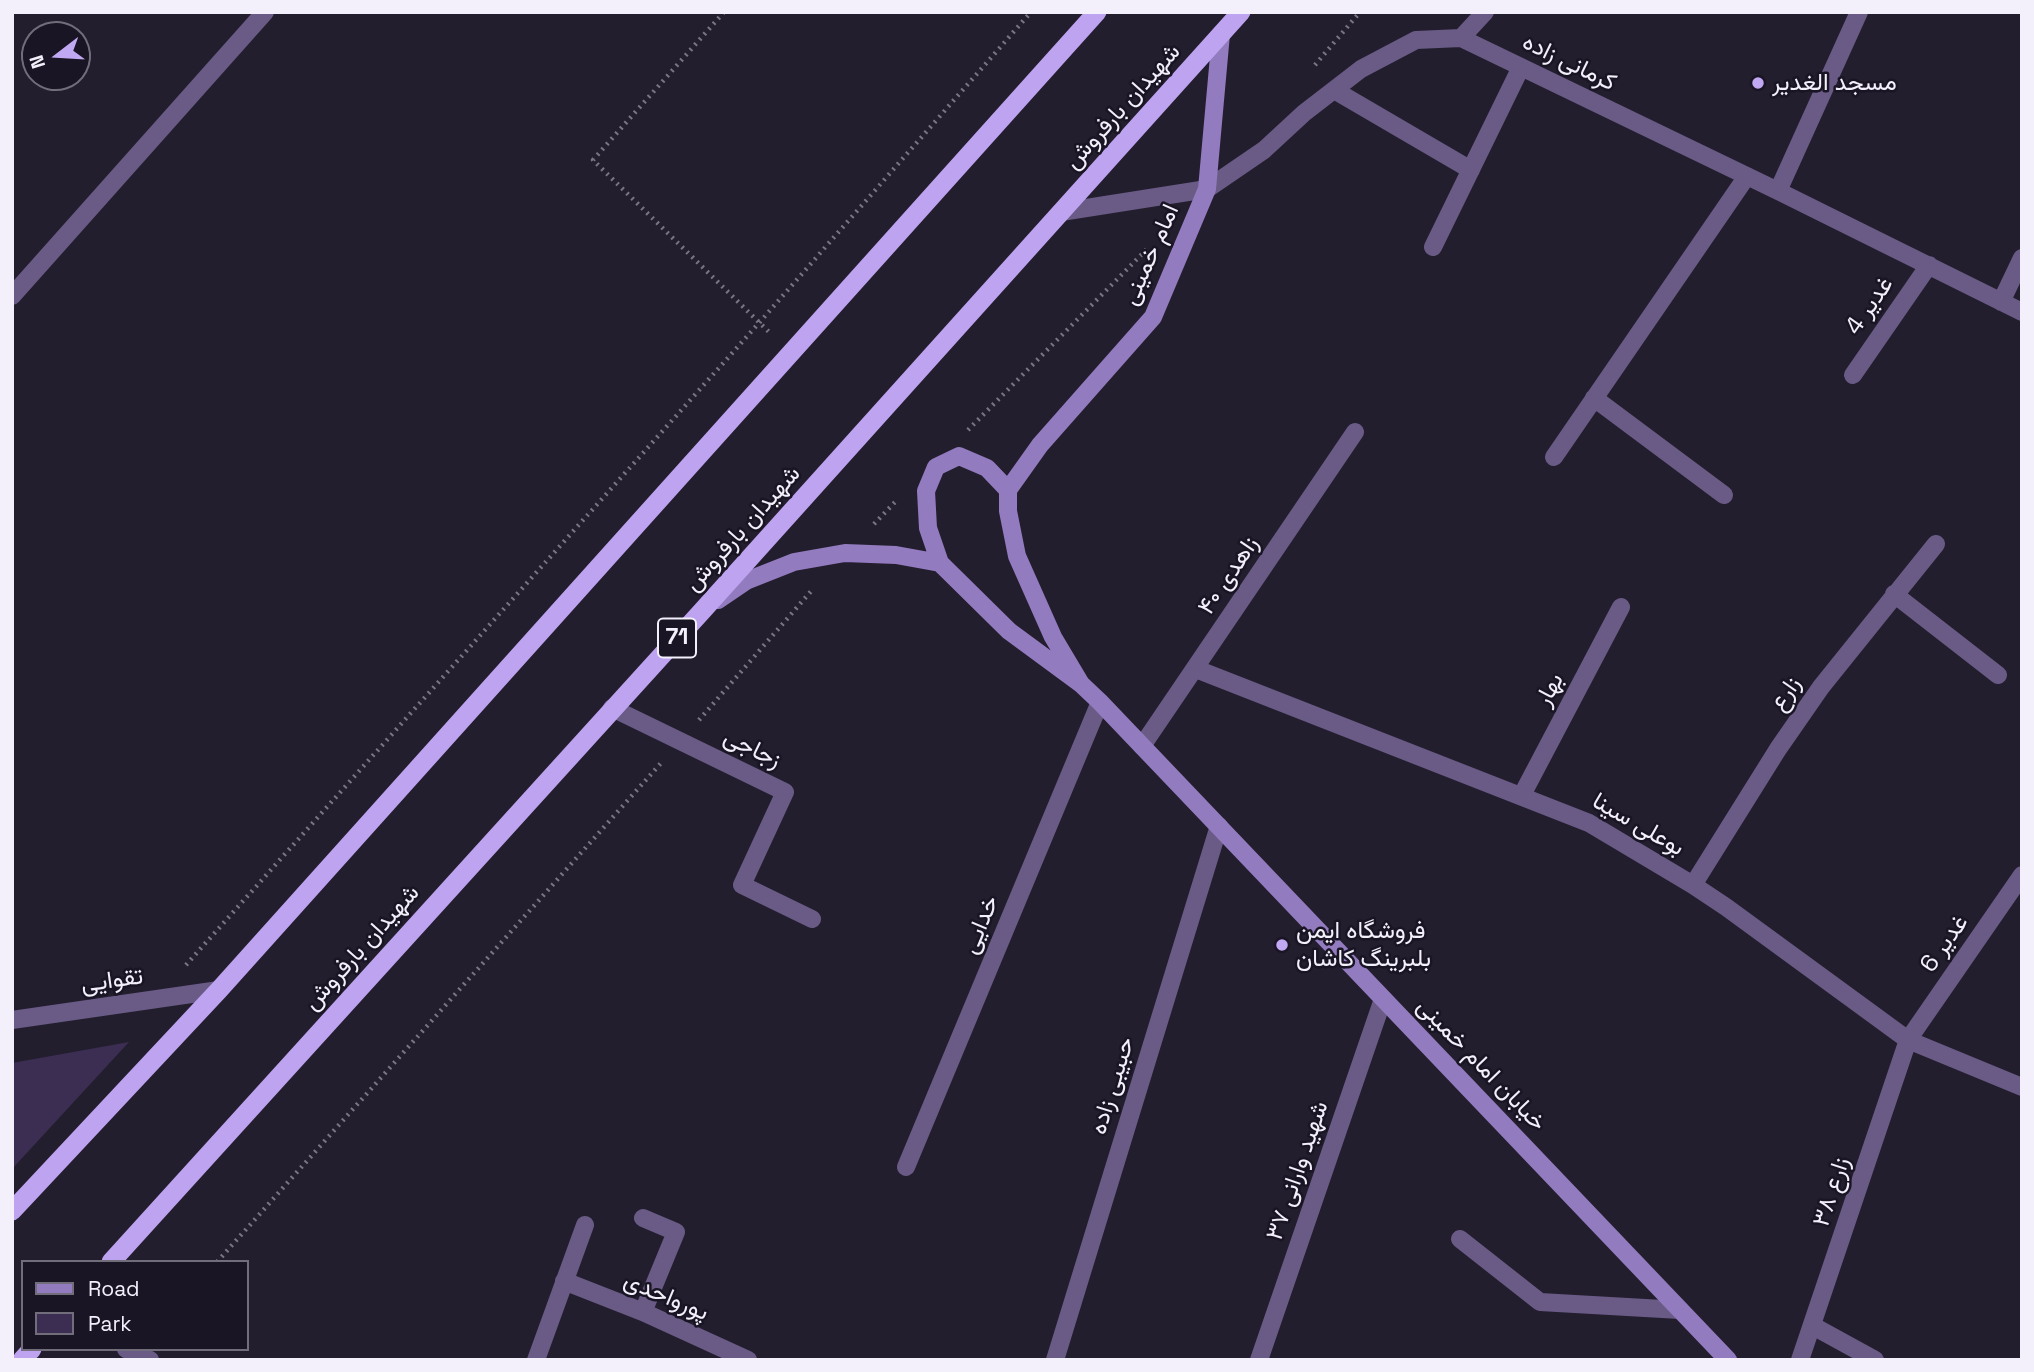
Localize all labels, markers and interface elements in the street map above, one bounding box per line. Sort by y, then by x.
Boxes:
north arrow [21,21,91,91]
street label: کرمانی زاده [1518,28,1620,98]
street label: شهیدان بارفروش [1059,38,1187,176]
text: N [24,52,51,71]
place label: مسجد الغدیر [1772,69,1897,97]
marker: مسجد الغدیر [1750,75,1766,91]
street label: امام خمینی [1116,200,1186,310]
street label: غدیر 4 [1840,272,1900,340]
street label: شهیدان بارفروش [679,460,807,598]
street label: زاهدی ۴۰ [1192,531,1266,621]
road number: 71 [658,618,696,658]
street label: بهار [1529,668,1571,712]
street label: زارع [1764,671,1808,717]
street label: زجاجی [719,723,785,775]
street label: بوعلی سینا [1587,787,1689,863]
street label: شهیدان بارفروش [298,879,426,1017]
street label: خدایی [956,891,1006,959]
street label: غدیر 6 [1915,910,1975,978]
place label: فروشگاه ایمن بلبرینگ کاشان [1296,917,1431,973]
marker: فروشگاه ایمن بلبرینگ کاشان [1274,937,1290,953]
street label: تقوایی [79,962,145,1000]
street label: خیابان امام خمینی [1410,992,1552,1138]
street label: حبیبی زاده [1085,1034,1141,1138]
street label: شهید وارانی ۳۷ [1261,1098,1335,1244]
street label: زارع ۳۸ [1807,1154,1857,1230]
legend [21,1260,248,1351]
street label: پورواحدی [619,1266,713,1328]
text: Road [88,1275,140,1302]
text: Park [88,1310,132,1337]

